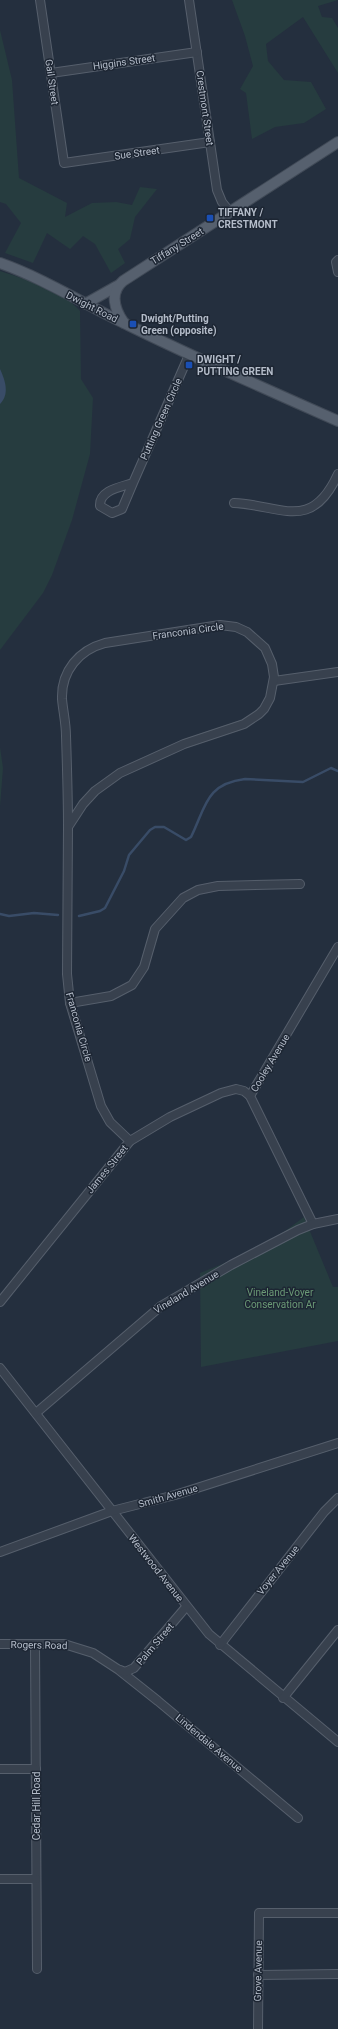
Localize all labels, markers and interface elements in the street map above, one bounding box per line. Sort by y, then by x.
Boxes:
street label: Higgins Street [92,52,156,72]
street label: Gail Street [43,58,61,106]
street label: Crestmont Street [194,70,216,146]
street label: Sue Street [114,144,160,162]
place label: TIFFANY / CRESTMONT [218,207,278,230]
marker: TIFFANY / CRESTMONT [205,213,215,223]
street label: Tiffany Street [149,225,205,267]
street label: Dwight Road [64,289,120,325]
place label: Dwight/Putting Green (opposite) [141,313,216,337]
marker: Dwight/Putting Green (opposite) [128,319,138,329]
place label: DWIGHT / PUTTING GREEN [197,354,273,377]
marker: DWIGHT / PUTTING GREEN [184,360,194,370]
street label: Putting Green Circle [138,376,184,462]
street label: Franconia Circle [152,621,224,641]
street label: Franconia Circle [64,991,94,1063]
street label: Cooley Avenue [248,1032,292,1094]
street label: James Street [84,1143,130,1195]
street label: Vineland Avenue [152,1268,220,1316]
park label: Vineland-Voyer Conservation Ar [244,1287,316,1310]
street label: Smith Avenue [137,1482,199,1510]
street label: Westwood Avenue [126,1532,186,1604]
street label: Voyer Avenue [255,1543,301,1597]
street label: Palm Street [134,1621,176,1667]
street label: Rogers Road [11,1639,67,1651]
street label: Lindendale Avenue [173,1712,245,1774]
street label: Cedar Hill Road [31,1772,42,1840]
street label: Grove Avenue [252,1940,264,2002]

